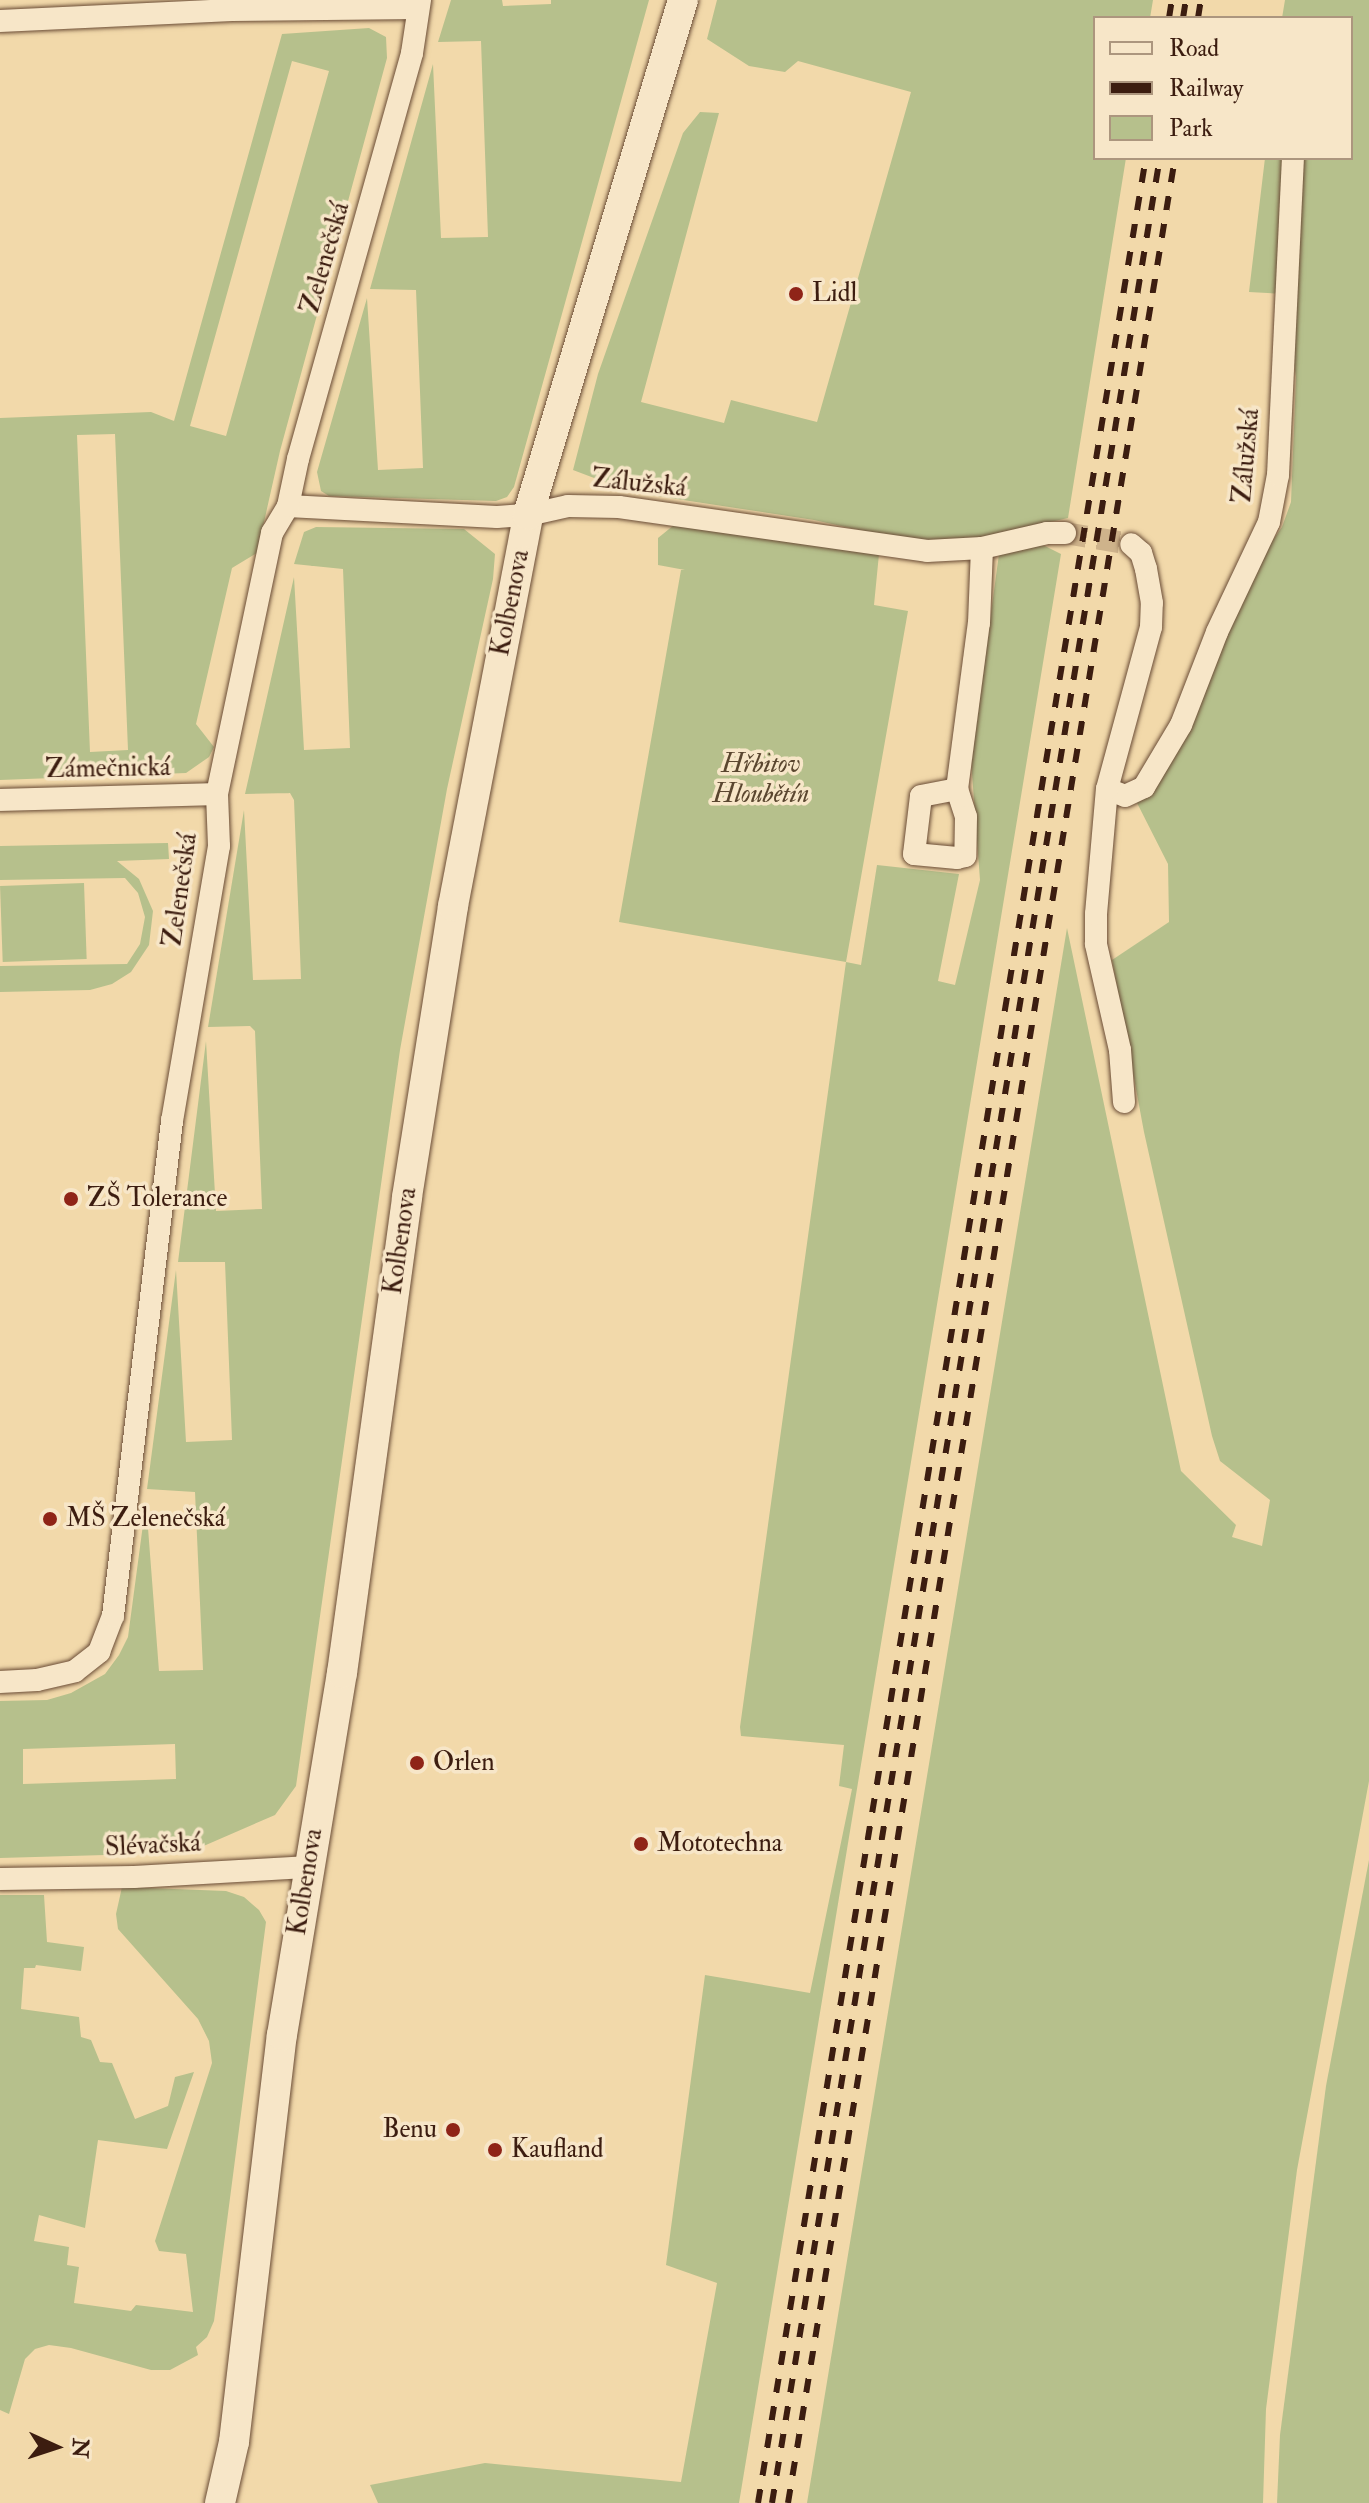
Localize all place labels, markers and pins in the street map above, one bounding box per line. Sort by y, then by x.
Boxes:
place label: Lidl [812,278,857,310]
marker: Lidl [787,285,805,303]
place label: ZŠ Tolerance [87,1183,227,1215]
marker: ZŠ Tolerance [62,1190,80,1208]
place label: MŠ Zelenečská [66,1503,225,1535]
marker: MŠ Zelenečská [41,1510,59,1528]
place label: Orlen [433,1747,495,1779]
marker: Orlen [408,1754,426,1772]
place label: Mototechna [657,1828,783,1860]
marker: Mototechna [632,1835,650,1853]
place label: Benu [382,2114,437,2146]
marker: Benu [444,2121,462,2139]
place label: Kaufland [511,2134,604,2166]
marker: Kaufland [486,2141,504,2159]

